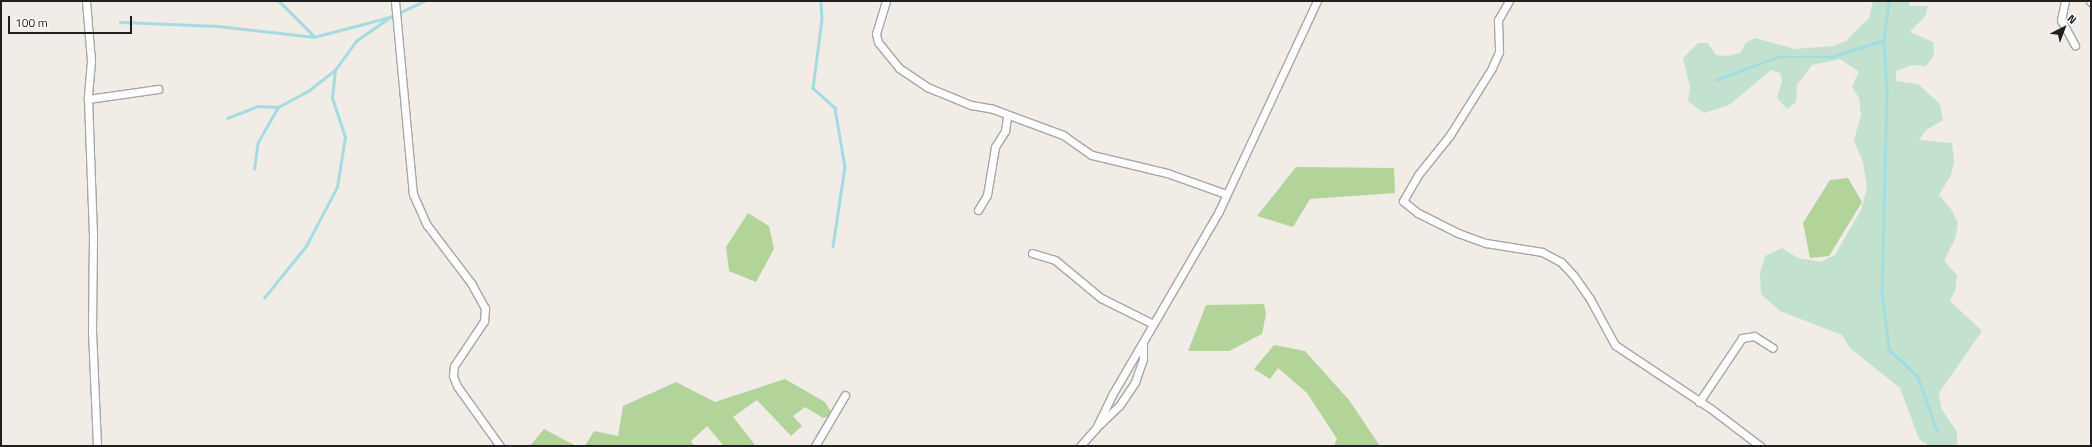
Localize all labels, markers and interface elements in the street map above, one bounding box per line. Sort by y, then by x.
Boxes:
scale bar [10,8,134,34]
north arrow [2044,8,2084,48]
text: N [2064,11,2080,28]
text: 100 m [15,13,48,32]

